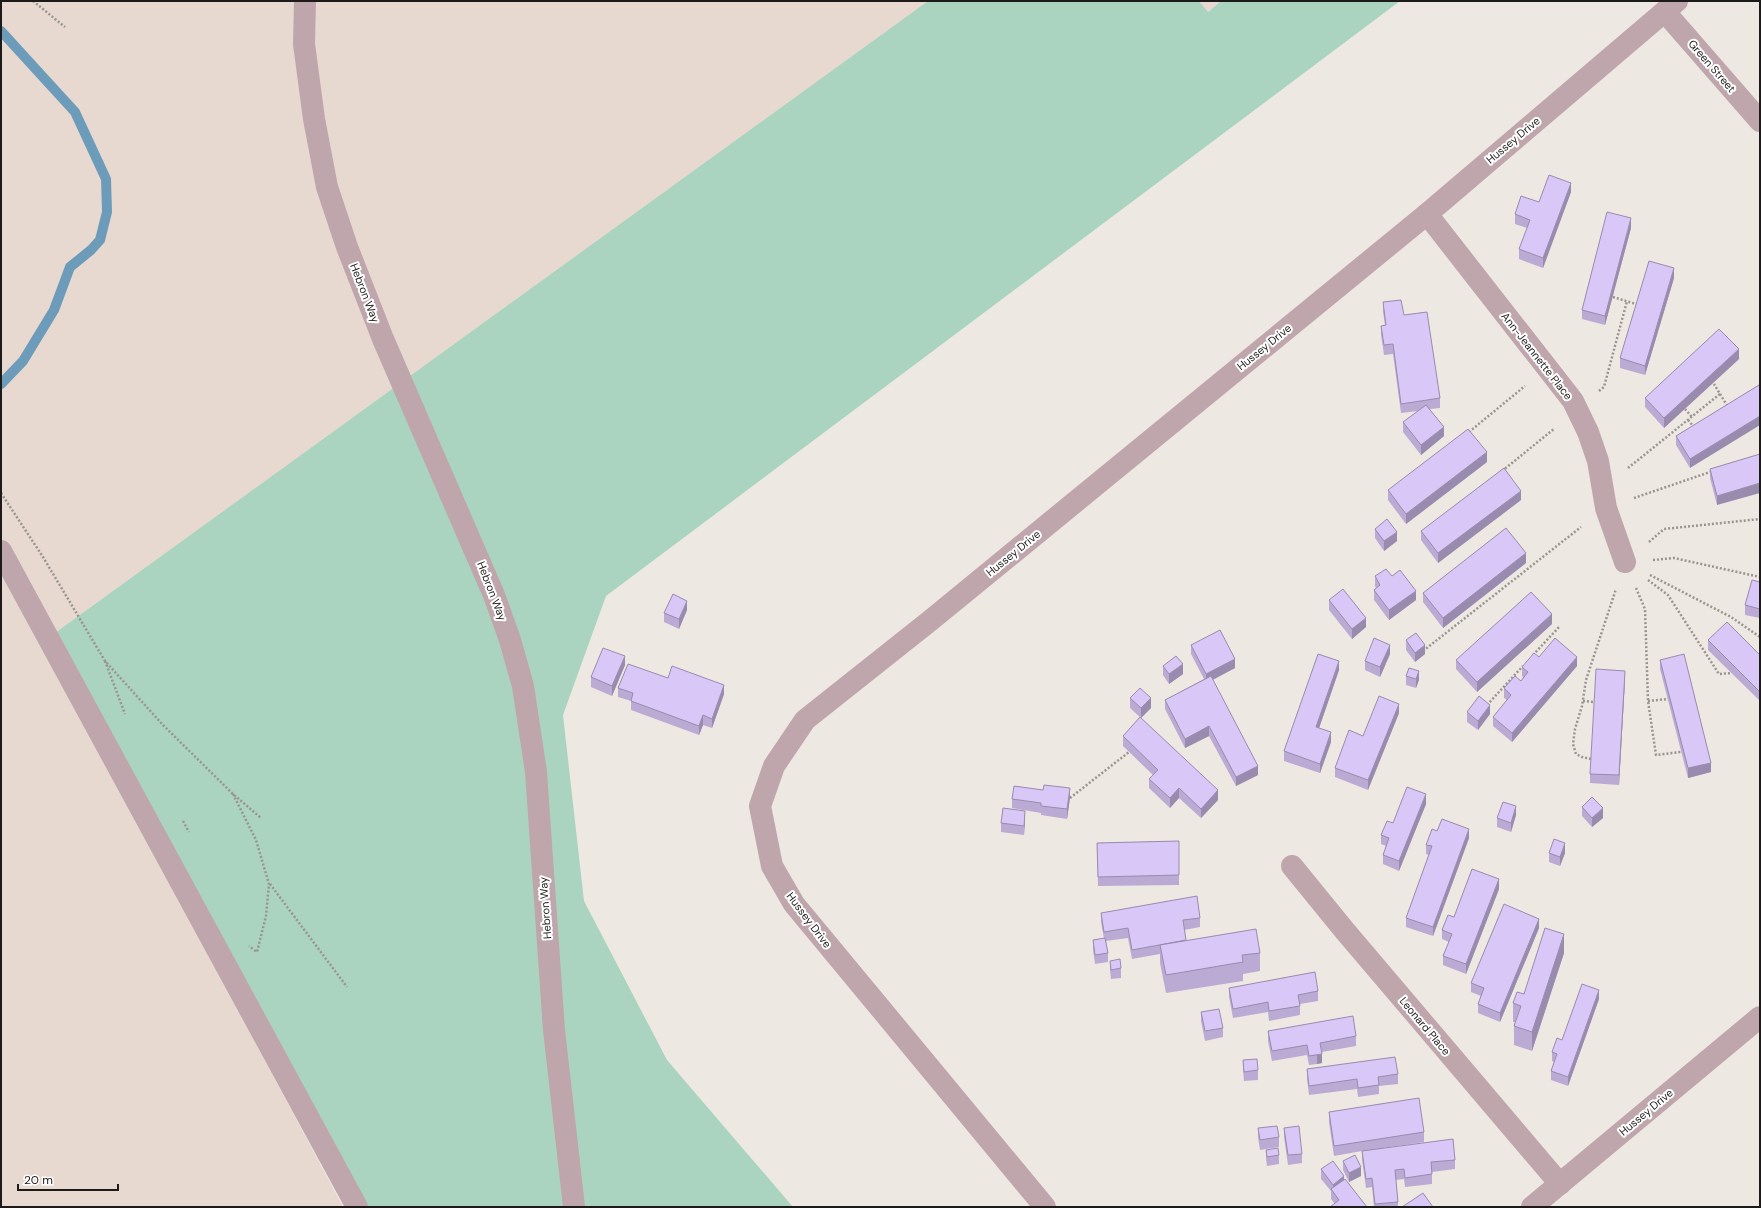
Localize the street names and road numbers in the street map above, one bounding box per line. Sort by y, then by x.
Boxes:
street label: Green Street [1685,37,1739,95]
street label: Hussey Drive [1483,113,1543,167]
street label: Hebron Way [347,261,383,325]
street label: Ann-Jeannette Place [1498,309,1576,403]
street label: Hussey Drive [1234,321,1294,373]
street label: Hussey Drive [983,527,1043,579]
street label: Hebron Way [474,559,510,623]
street label: Hebron Way [536,876,554,940]
street label: Hussey Drive [784,889,834,951]
street label: Leonard Place [1397,994,1453,1058]
street label: Hussey Drive [1616,1085,1676,1139]

